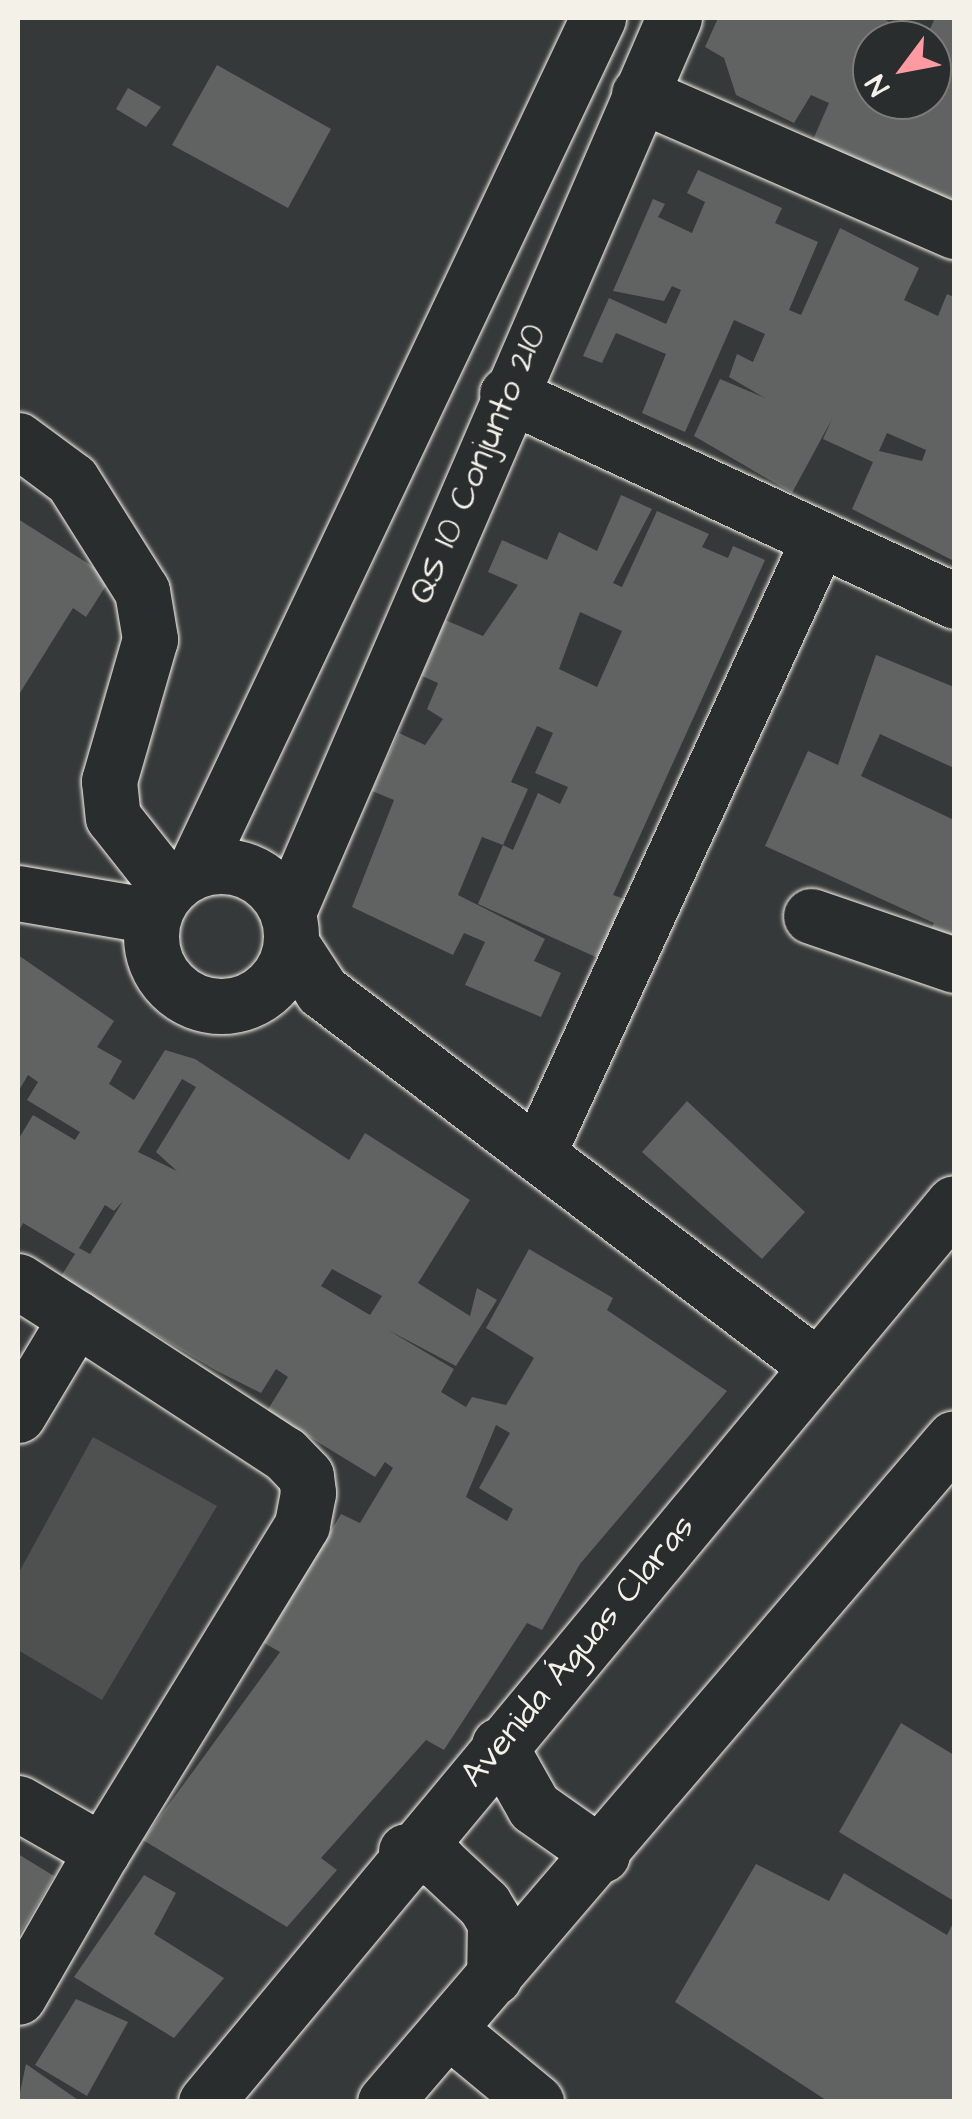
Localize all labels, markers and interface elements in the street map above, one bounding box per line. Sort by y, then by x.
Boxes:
north arrow [852,20,952,120]
text: N [857,67,899,103]
street label: QS 10 Conjunto 210 [400,318,556,610]
street label: Avenida Águas Claras [452,1506,704,1796]

